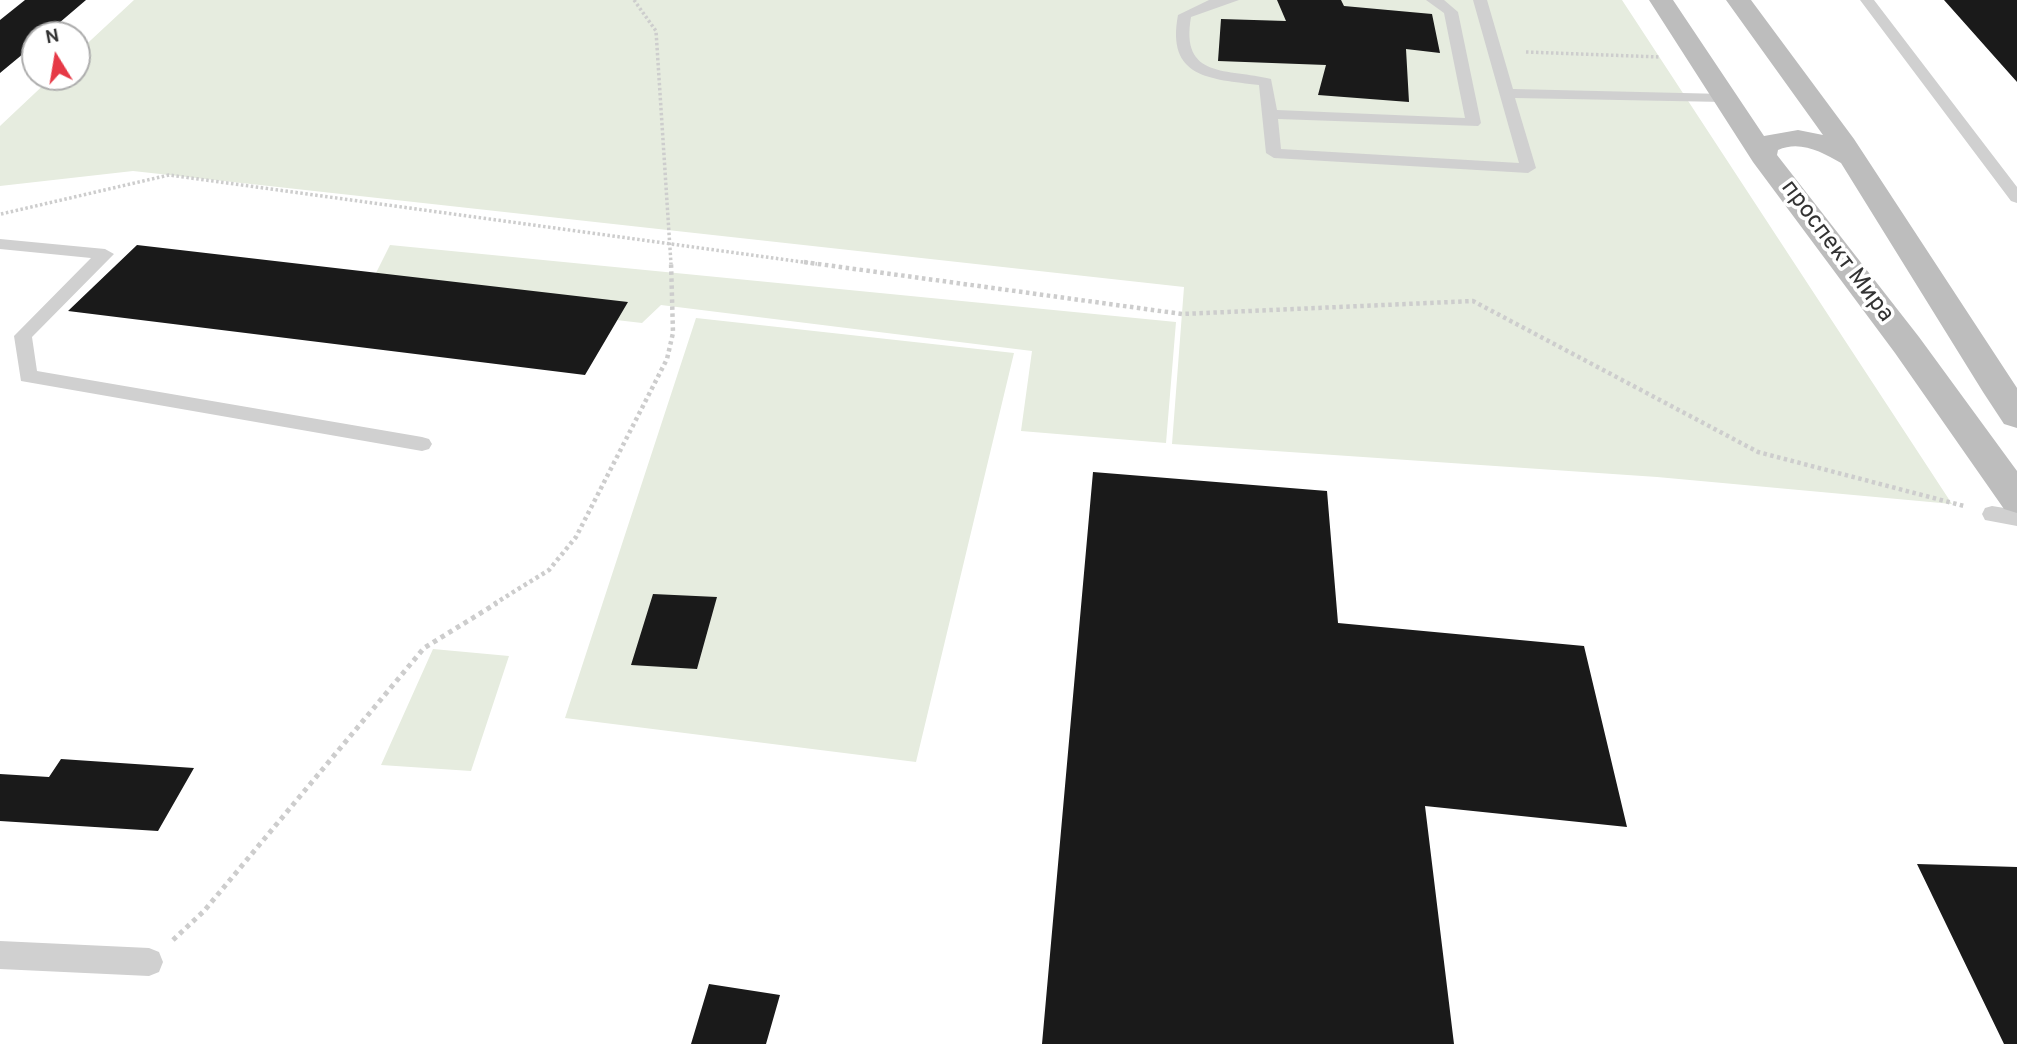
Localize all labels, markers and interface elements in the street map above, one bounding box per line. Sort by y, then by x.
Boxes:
north arrow [21,21,91,91]
text: N [43,24,61,50]
street label: проспект Мира [1773,175,1899,329]

